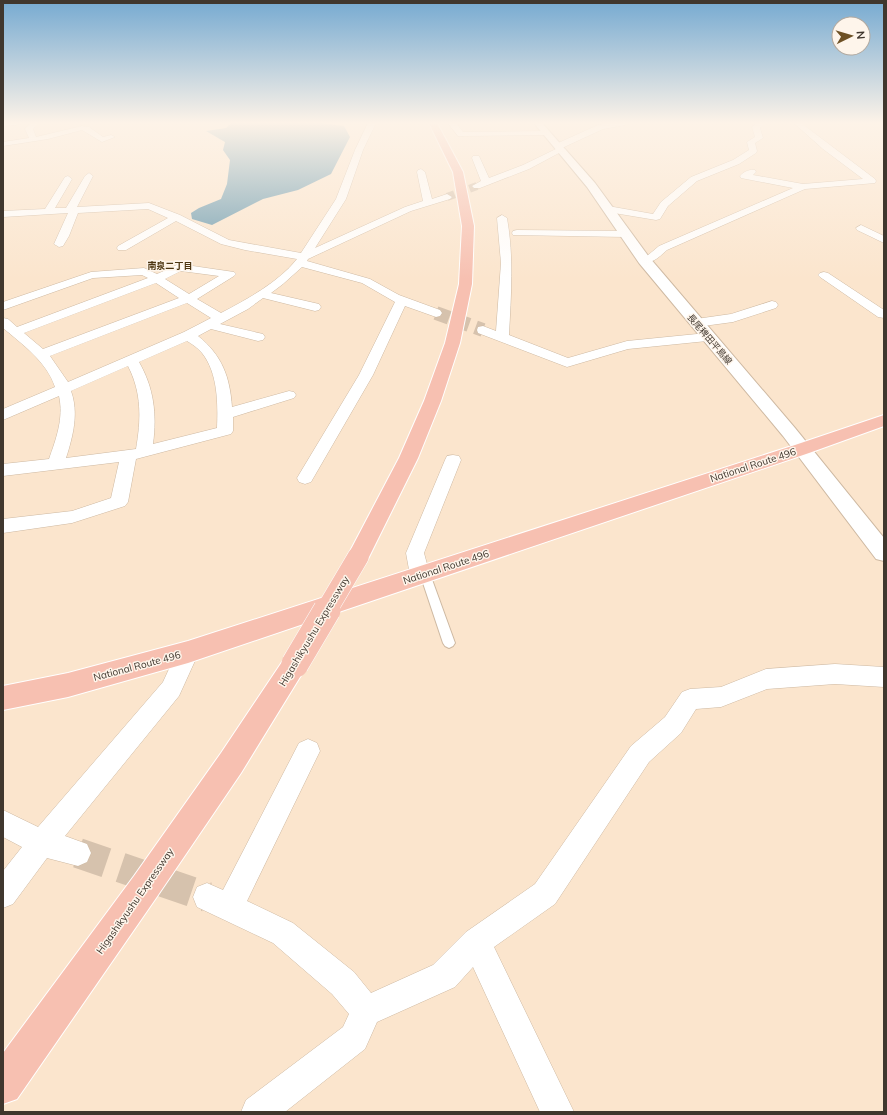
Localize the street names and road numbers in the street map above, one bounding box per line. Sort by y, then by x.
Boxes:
street label: 長尾稗田平島線 [685,312,735,367]
street label: National Route 496 [708,445,798,485]
street label: National Route 496 [401,547,491,587]
street label: Higashikyushu Expressway [276,573,352,689]
street label: National Route 496 [92,648,182,684]
street label: Higashikyushu Expressway [93,845,177,957]

